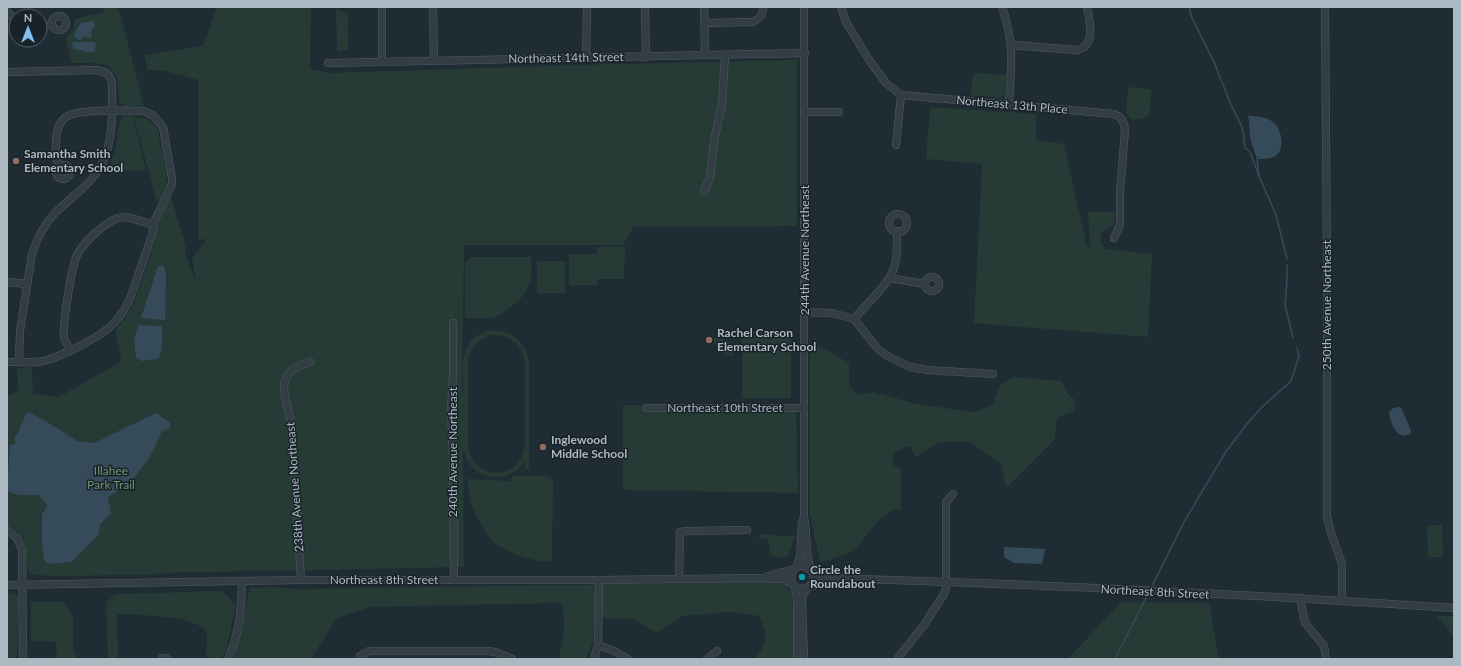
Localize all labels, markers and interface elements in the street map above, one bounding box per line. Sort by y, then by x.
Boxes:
north arrow [8,8,48,48]
text: N [24,11,32,24]
street label: Northeast 14th Street [508,49,625,66]
street label: Northeast 13th Place [956,92,1068,117]
place label: Samantha Smith Elementary School [24,146,123,175]
marker: Samantha Smith Elementary School [11,156,21,166]
street label: 244th Avenue Northeast [797,184,812,315]
street label: 250th Avenue Northeast [1319,239,1334,370]
place label: Rachel Carson Elementary School [717,325,816,354]
marker: Rachel Carson Elementary School [704,335,714,345]
street label: 240th Avenue Northeast [445,386,460,517]
street label: Northeast 10th Street [667,400,783,415]
street label: 238th Avenue Northeast [282,421,307,553]
place label: Inglewood Middle School [551,432,627,461]
marker: Inglewood Middle School [538,442,548,452]
park label: Illahee Park Trail [87,463,135,492]
place label: Circle the Roundabout [810,562,876,591]
street label: Northeast 8th Street [330,572,439,587]
marker: Circle the Roundabout [797,572,807,582]
street label: Northeast 8th Street [1100,581,1210,602]

